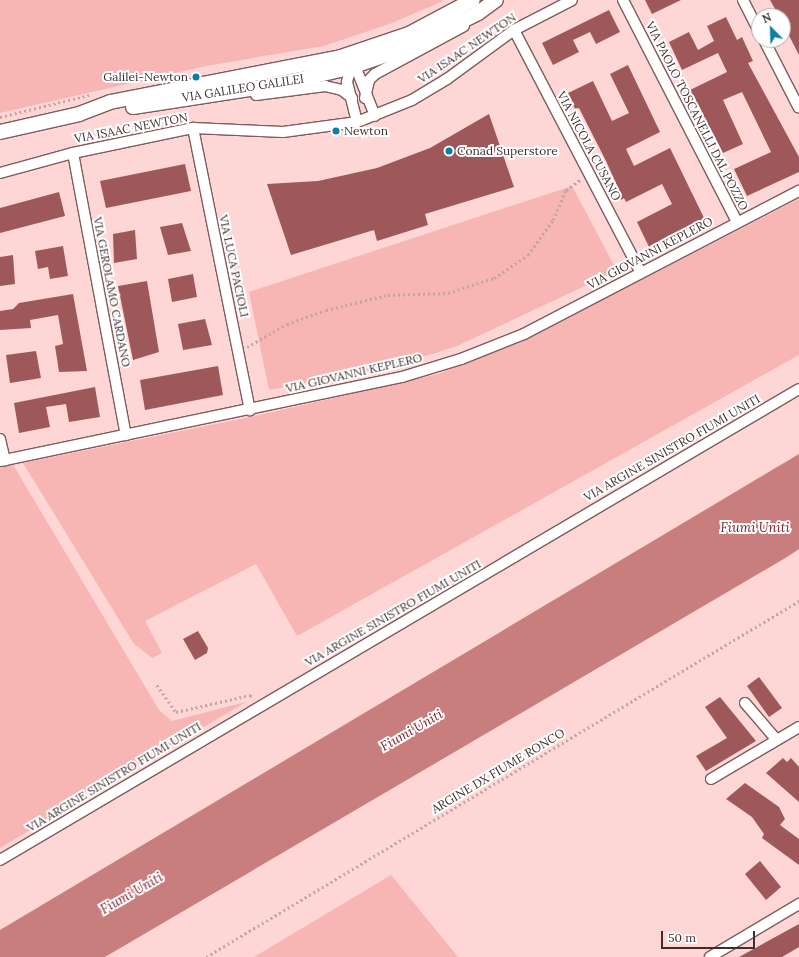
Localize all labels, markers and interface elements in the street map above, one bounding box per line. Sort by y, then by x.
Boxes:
north arrow [751,8,791,48]
street label: VIA ISAAC NEWTON [415,10,519,86]
text: N [760,10,773,26]
street label: VIA PAOLO TOSCANELLI DAL POZZO [643,19,751,213]
place label: Galilei-Newton [103,70,188,84]
street label: VIA GALILEO GALILEI [181,71,305,105]
marker: Galilei-Newton [191,72,201,82]
street label: VIA NICOLA CUSANO [554,89,624,203]
street label: VIA ISAAC NEWTON [73,110,189,146]
place label: Newton [344,124,388,138]
marker: Newton [331,126,341,136]
place label: Conad Superstore [457,144,558,158]
marker: Conad Superstore [444,146,454,156]
street label: VIA LUCA PACIOLI [216,214,252,318]
street label: VIA GIOVANNI KEPLERO [585,214,715,292]
street label: VIA GEROLAMO CARDANO [90,216,134,368]
street label: VIA GIOVANNI KEPLERO [284,350,424,396]
street label: VIA ARGINE SINISTRO FIUMI UNITI [581,392,763,504]
water label: Fiumi Uniti [720,520,790,536]
street label: VIA ARGINE SINISTRO FIUMI UNITI [302,557,484,669]
water label: Fiumi Uniti [378,707,446,755]
street label: VIA ARGINE SINISTRO FIUMI UNITI [24,719,204,835]
street label: ARGINE DX FIUME RONCO [429,725,567,817]
water label: Fiumi Uniti [98,870,166,918]
scale bar [663,923,757,949]
text: 50 m [668,930,696,945]

